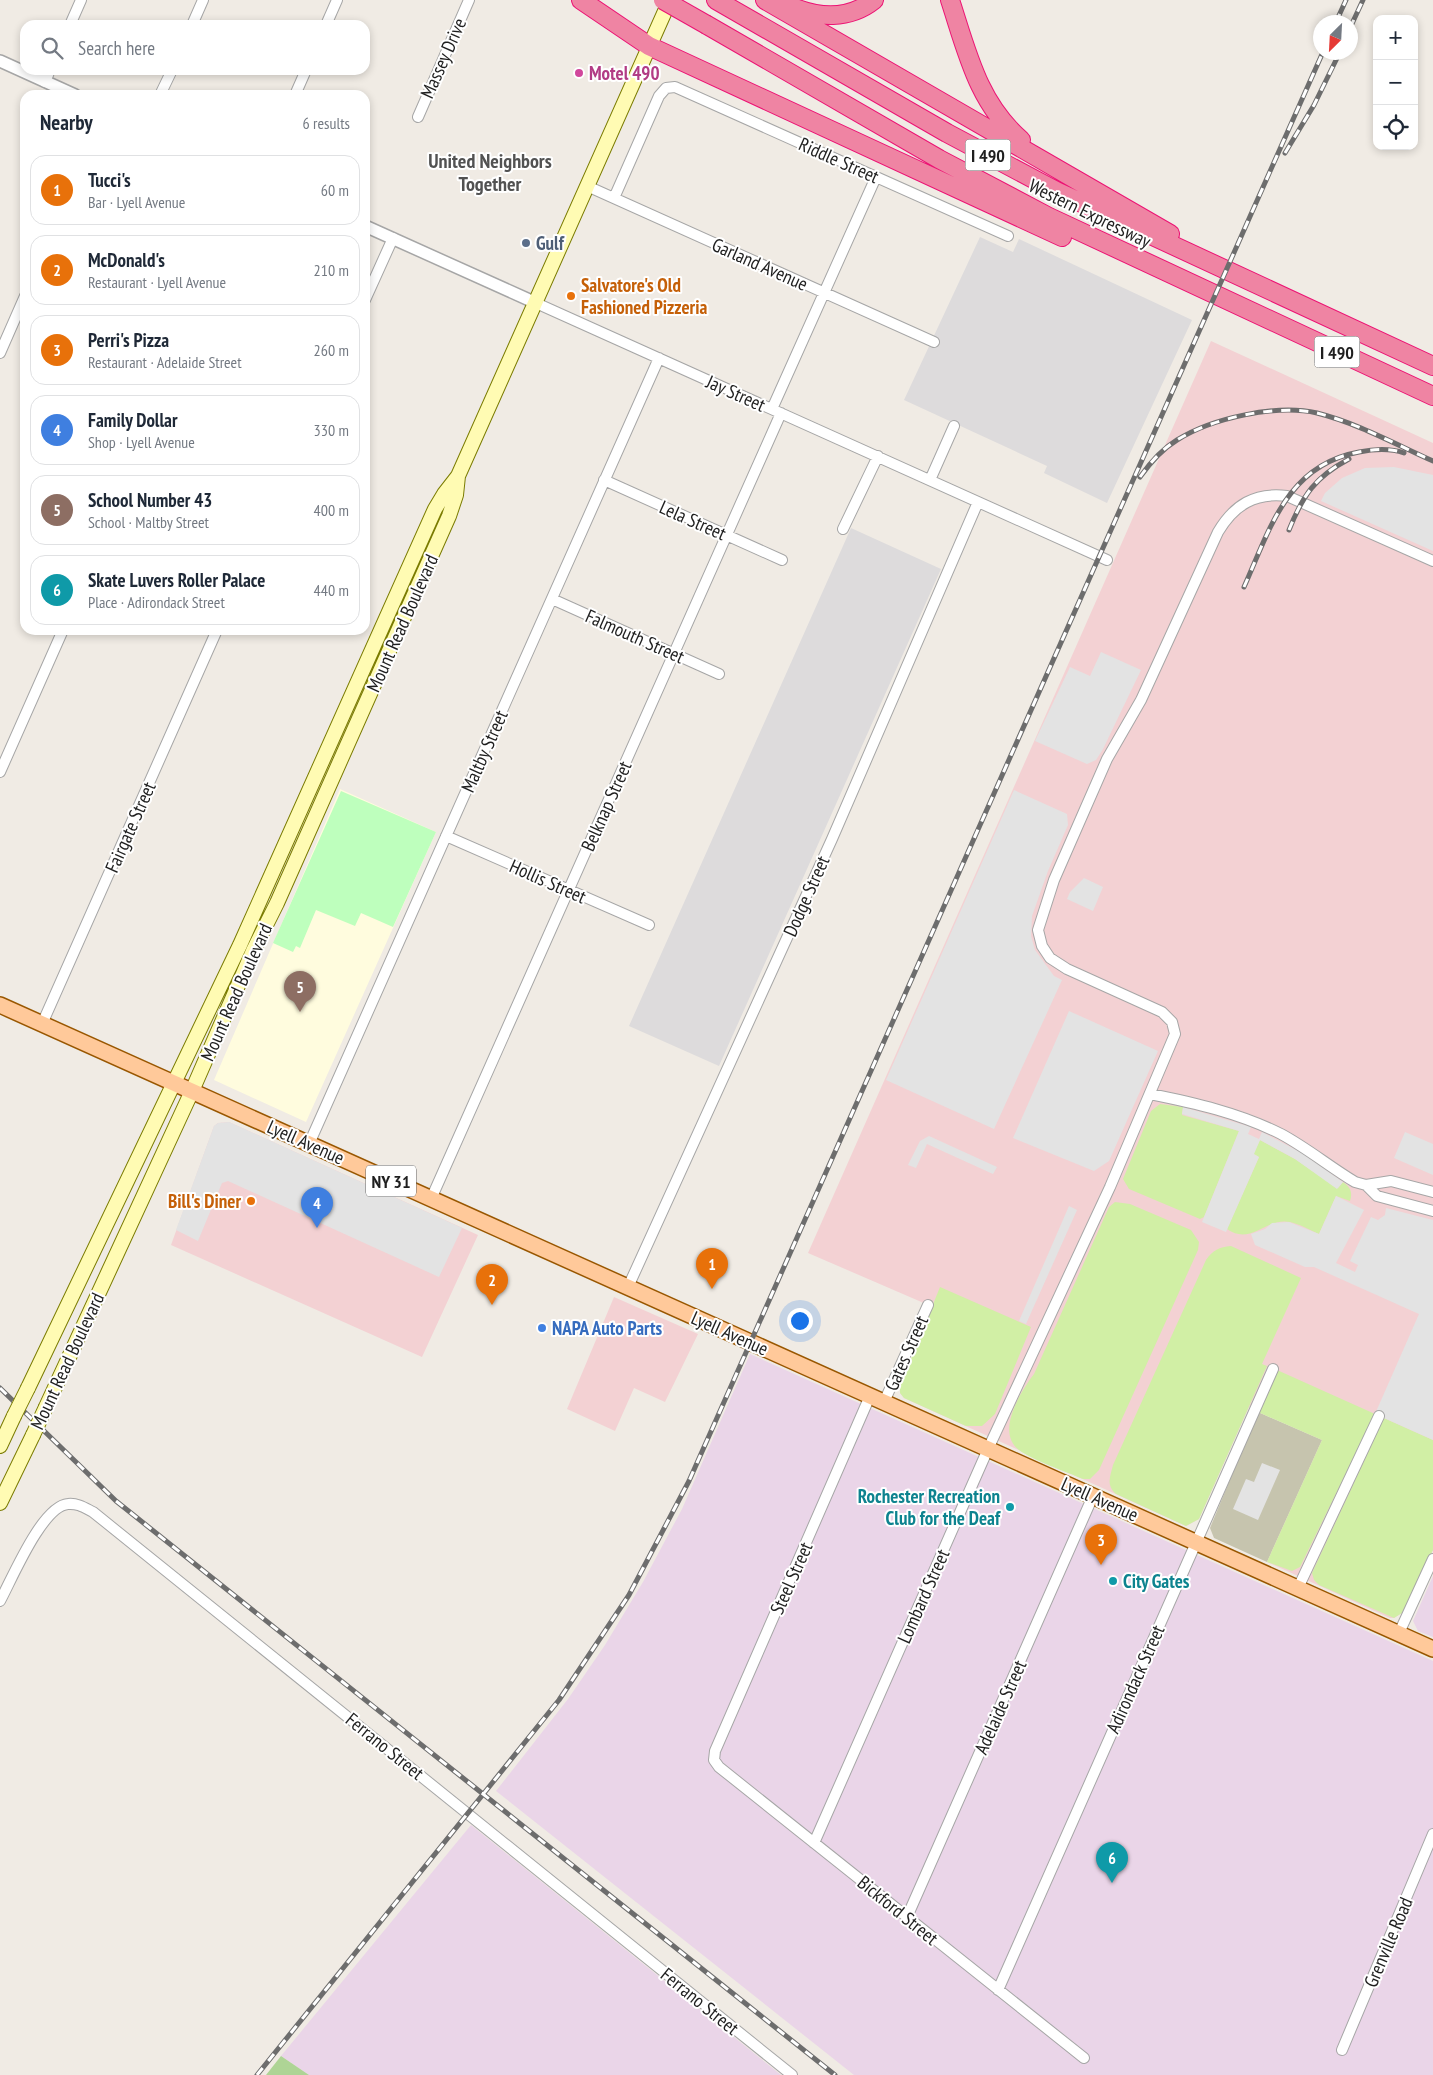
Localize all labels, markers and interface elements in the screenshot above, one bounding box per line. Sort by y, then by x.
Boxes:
street label: Massey Drive [415,14,471,102]
north arrow [1313,15,1358,60]
map controls [1373,15,1418,150]
button: + [1373,15,1418,60]
search box [20,20,370,75]
icon: search [38,34,66,62]
text: Search here [78,36,155,60]
button: − [1373,60,1418,105]
place label: Motel 490 [589,61,660,85]
marker: Motel 490 [573,67,585,79]
button: locate [1373,105,1418,150]
text: Nearby [40,109,93,136]
text: 6 results [303,113,350,133]
street label: Riddle Street [795,132,884,189]
road number: I 490 [966,140,1010,170]
district label: United Neighbors Together [428,148,552,197]
text: Tucci's [88,168,131,192]
street label: Western Expressway [1025,173,1156,253]
text: 1 [53,180,61,200]
text: 60 m [321,180,349,200]
text: Bar · Lyell Avenue [88,192,185,212]
place label: Gulf [536,231,565,255]
street label: Garland Avenue [708,232,812,296]
marker: Gulf [520,237,532,249]
text: McDonald's [88,248,165,272]
text: 2 [53,260,61,280]
text: 210 m [314,260,349,280]
text: Restaurant · Lyell Avenue [88,272,226,292]
place label: Salvatore's Old Fashioned Pizzeria [581,273,707,319]
marker: Salvatore's Old Fashioned Pizzeria [565,290,577,302]
text: Perri's Pizza [88,328,169,352]
road number: I 490 [1314,337,1360,368]
text: 3 [53,340,61,360]
text: 260 m [314,340,349,360]
text: Restaurant · Adelaide Street [88,352,242,372]
street label: Jay Street [702,369,770,417]
text: Family Dollar [88,408,178,432]
text: 4 [53,420,61,440]
text: 330 m [314,420,349,440]
text: Shop · Lyell Avenue [88,432,195,452]
text: School Number 43 [88,488,212,512]
street label: Lela Street [656,495,731,546]
text: 5 [53,500,61,520]
text: 400 m [314,500,349,520]
text: School · Maltby Street [88,512,209,532]
street label: Mount Read Boulevard [361,551,443,695]
text: Skate Luvers Roller Palace [88,568,265,592]
text: 6 [53,580,61,600]
text: 440 m [314,580,349,600]
text: Place · Adirondack Street [88,592,225,612]
street label: Falmouth Street [582,604,689,669]
street label: Maltby Street [455,706,513,796]
street label: Belknap Street [575,756,637,855]
street label: Fairgate Street [99,777,161,876]
street label: Dodge Street [778,851,835,940]
street label: Hollis Street [506,854,591,909]
street label: Mount Read Boulevard [195,920,277,1064]
pin: 5 [284,971,316,1012]
street label: Lyell Avenue [264,1114,348,1170]
road number: NY 31 [366,1166,416,1196]
pin: 4 [301,1187,333,1228]
place label: Bill's Diner [168,1189,241,1213]
marker: Bill's Diner [245,1195,257,1207]
pin: 1 [696,1248,728,1289]
pin: 2 [476,1264,508,1305]
street label: Mount Read Boulevard [25,1289,109,1433]
street label: Lyell Avenue [688,1305,772,1361]
your location [787,1308,813,1334]
street label: Gates Street [879,1311,933,1394]
place label: NAPA Auto Parts [552,1316,663,1340]
marker: NAPA Auto Parts [536,1322,548,1334]
street label: Lyell Avenue [1058,1471,1142,1527]
place label: Rochester Recreation Club for the Deaf [858,1484,1001,1530]
marker: Rochester Recreation Club for the Deaf [1004,1501,1016,1513]
pin: 3 [1085,1524,1117,1565]
street label: Steel Street [764,1537,818,1618]
street label: Lombard Street [892,1545,955,1647]
place label: City Gates [1123,1569,1190,1593]
marker: City Gates [1107,1575,1119,1587]
street label: Adirondack Street [1100,1620,1170,1737]
street label: Adelaide Street [969,1655,1032,1758]
street label: Ferrano Street [341,1707,430,1785]
pin: 6 [1096,1842,1128,1883]
street label: Bickford Street [853,1870,944,1950]
street label: Grenville Road [1358,1893,1418,1991]
street label: Ferrano Street [656,1962,745,2040]

